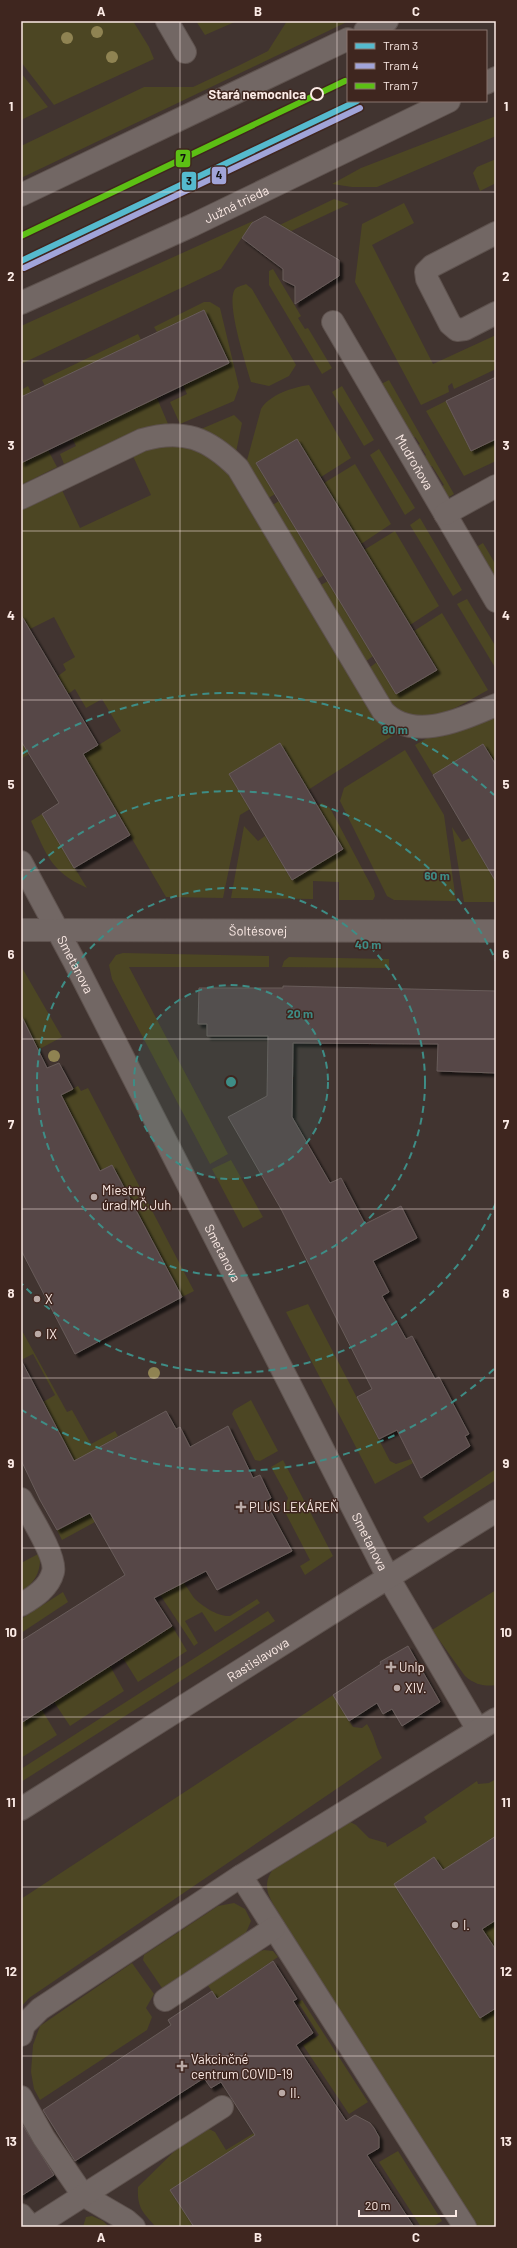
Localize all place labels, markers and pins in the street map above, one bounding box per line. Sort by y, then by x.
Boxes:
place label: Stará nemocnica [209,86,306,102]
marker: Stará nemocnica [310,87,324,101]
centre of rings [224,1075,238,1089]
place label: Miestny úrad MČ Juh [102,1182,171,1213]
marker: Miestny úrad MČ Juh [89,1192,99,1202]
place label: X [45,1291,53,1307]
marker: X [32,1294,42,1304]
place label: IX [46,1326,57,1342]
marker: IX [33,1329,43,1339]
place label: PLUS LEKÁREŇ [249,1499,339,1515]
marker: PLUS LEKÁREŇ [236,1502,246,1512]
place label: Unlp [399,1659,425,1675]
marker: Unlp [386,1662,396,1672]
place label: XIV. [405,1680,427,1696]
marker: XIV. [392,1683,402,1693]
place label: I. [463,1917,470,1933]
marker: I. [450,1920,460,1930]
place label: Vakcinčné centrum COVID-19 [191,2051,293,2082]
marker: Vakcinčné centrum COVID-19 [176,2060,188,2072]
place label: II. [290,2085,300,2101]
marker: II. [277,2088,287,2098]

